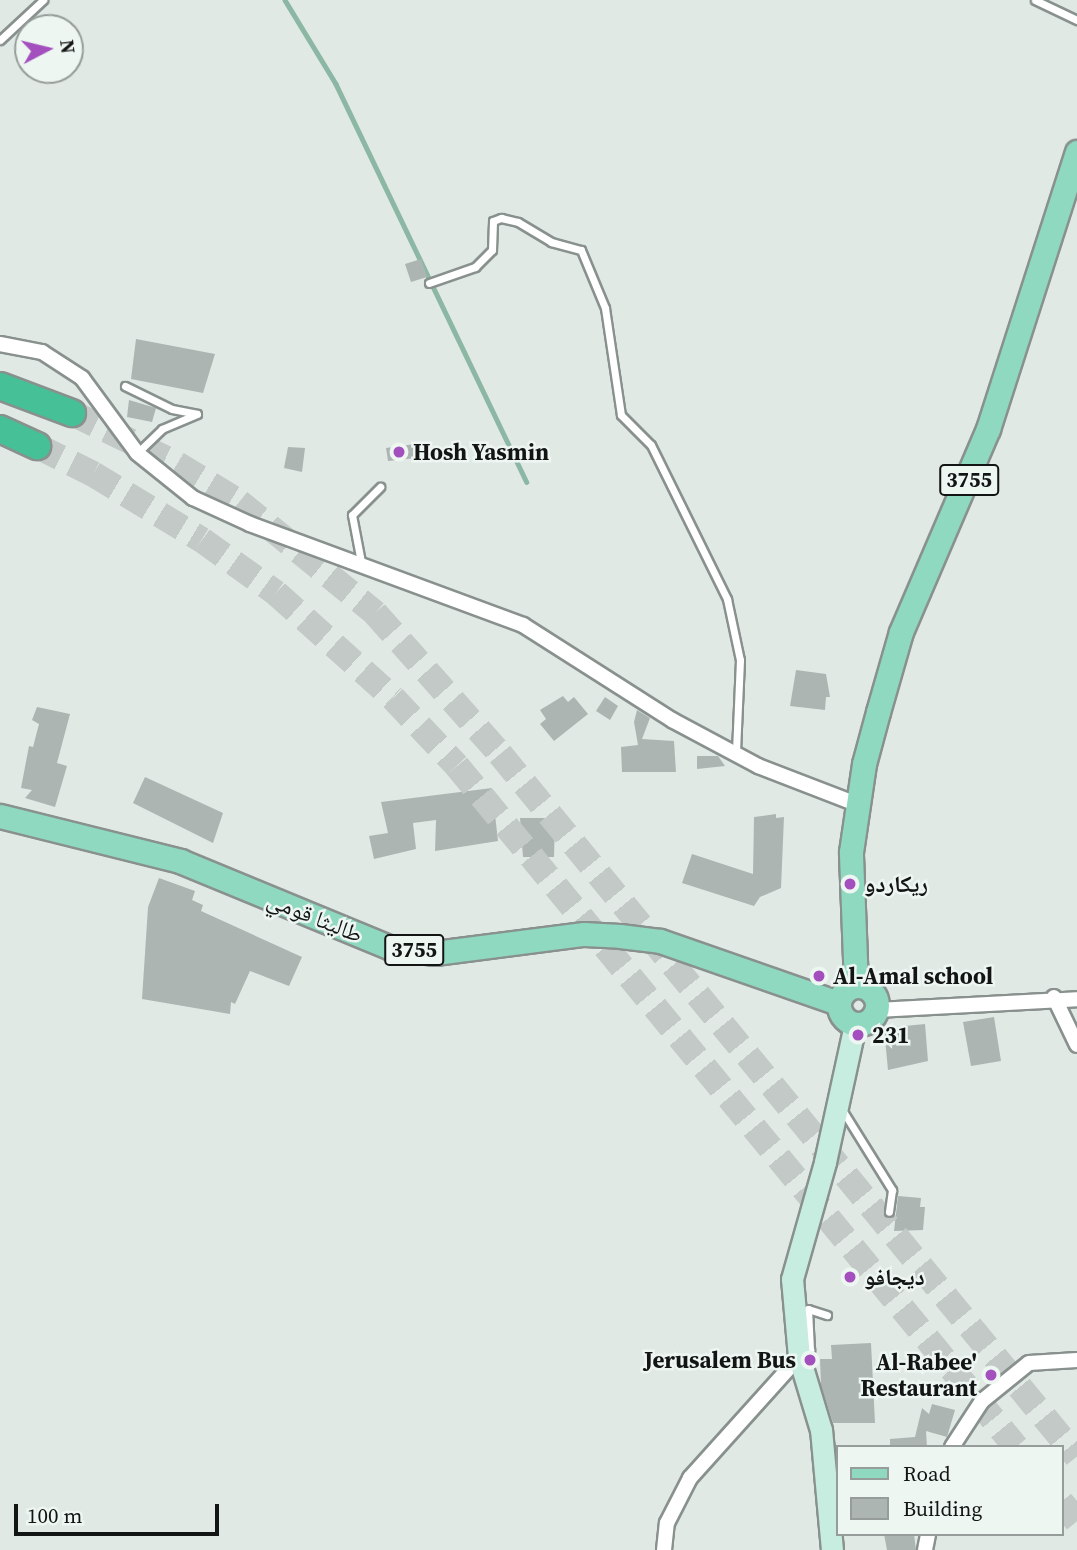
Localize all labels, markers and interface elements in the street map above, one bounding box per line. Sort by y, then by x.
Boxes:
north arrow [14,14,84,84]
text: N [54,38,82,55]
place label: Hosh Yasmin [413,438,550,466]
marker: Hosh Yasmin [391,444,407,460]
road number: 3755 [937,462,1000,498]
place label: ريكاردو [864,870,928,898]
marker: ريكاردو [842,876,858,892]
street label: طاليثا قومي [263,885,367,949]
road number: 3755 [382,932,446,968]
place label: Al-Amal school [833,962,993,990]
marker: Al-Amal school [811,968,827,984]
place label: 231 [872,1021,909,1049]
marker: 231 [850,1027,866,1043]
place label: ديجافو [864,1263,925,1291]
marker: ديجافو [842,1269,858,1285]
place label: Jerusalem Bus [644,1346,796,1374]
place label: Al-Rabee' Restaurant [860,1348,977,1402]
marker: Jerusalem Bus [802,1352,818,1368]
marker: Al-Rabee' Restaurant [983,1367,999,1383]
legend [836,1445,1063,1536]
text: Road [903,1459,951,1488]
scale bar [18,1490,222,1534]
text: Building [903,1494,982,1523]
text: 100 m [27,1501,82,1530]

